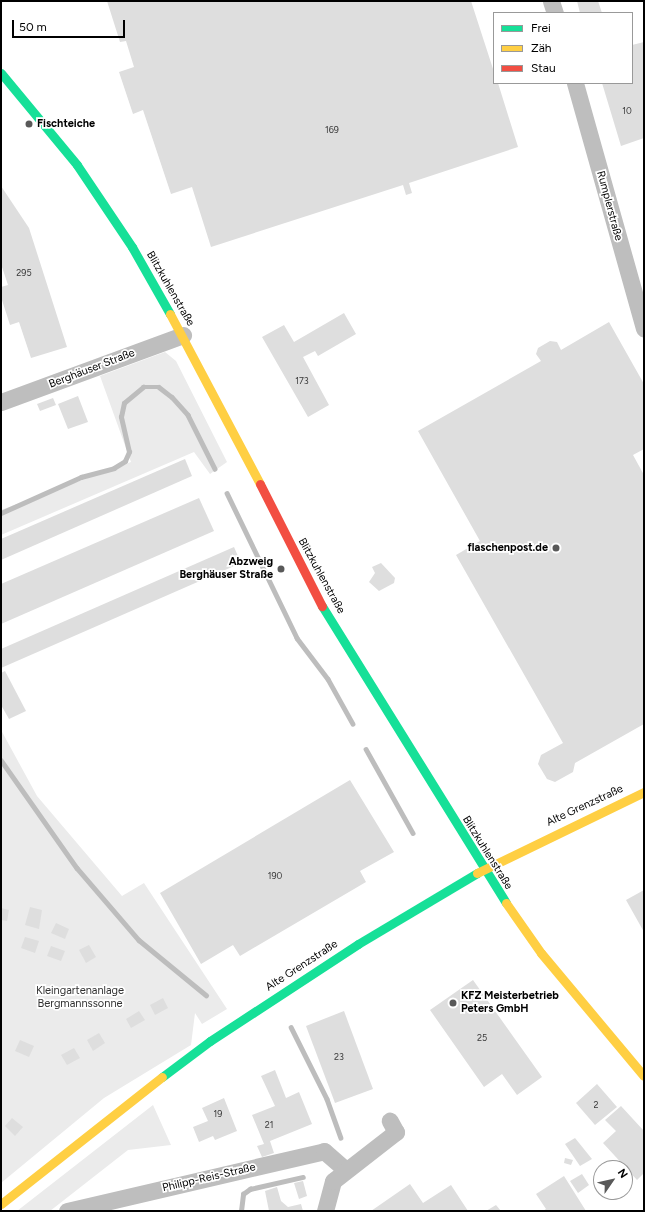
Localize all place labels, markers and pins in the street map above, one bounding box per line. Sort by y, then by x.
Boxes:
place label: Fischteiche [37,117,95,131]
marker: Fischteiche [24,119,34,129]
place label: flaschenpost.de [467,541,548,555]
marker: flaschenpost.de [551,543,561,553]
place label: Abzweig Berghäuser Straße [179,556,273,582]
marker: Abzweig Berghäuser Straße [276,564,286,574]
place label: KFZ Meisterbetrieb Peters GmbH [461,990,559,1016]
marker: KFZ Meisterbetrieb Peters GmbH [448,998,458,1008]

